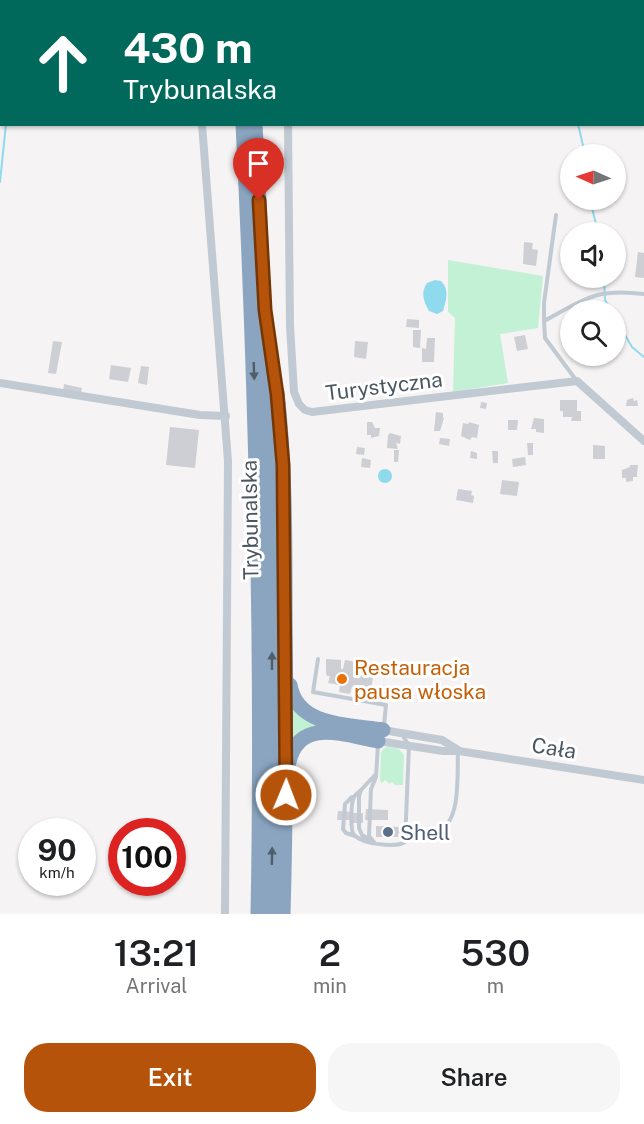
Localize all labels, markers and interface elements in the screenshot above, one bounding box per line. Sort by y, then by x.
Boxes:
text: 430 m [123,23,253,72]
icon: ahead [24,24,102,102]
text: Trybunalska [123,73,277,105]
pin [233,138,284,200]
north arrow [560,144,626,210]
map controls [560,144,626,366]
icon: arrive [242,147,275,180]
button: sound [560,222,626,288]
button: search [560,300,626,366]
one-way arrow [250,362,259,381]
street label: Turystyczna [324,366,444,406]
street label: Trybunalska [236,460,264,580]
one-way arrow [267,651,277,670]
place label: Restauracja pausa włoska [354,655,486,704]
marker: Restauracja pausa włoska [335,672,349,686]
street label: Cała [530,732,578,764]
position arrow [254,763,318,827]
speed limit sign: 100 [108,818,186,896]
place label: Shell [400,820,450,845]
marker: Shell [381,825,395,839]
text: 90 [37,832,77,868]
one-way arrow [267,846,277,865]
text: km/h [39,864,75,881]
text: 13:21 [114,932,199,974]
text: 2 [319,932,341,974]
text: 530 [461,932,530,974]
text: Arrival [126,974,187,998]
text: min [313,974,347,998]
text: m [487,974,504,998]
button: Exit [24,1043,316,1112]
button: Share [328,1043,620,1112]

